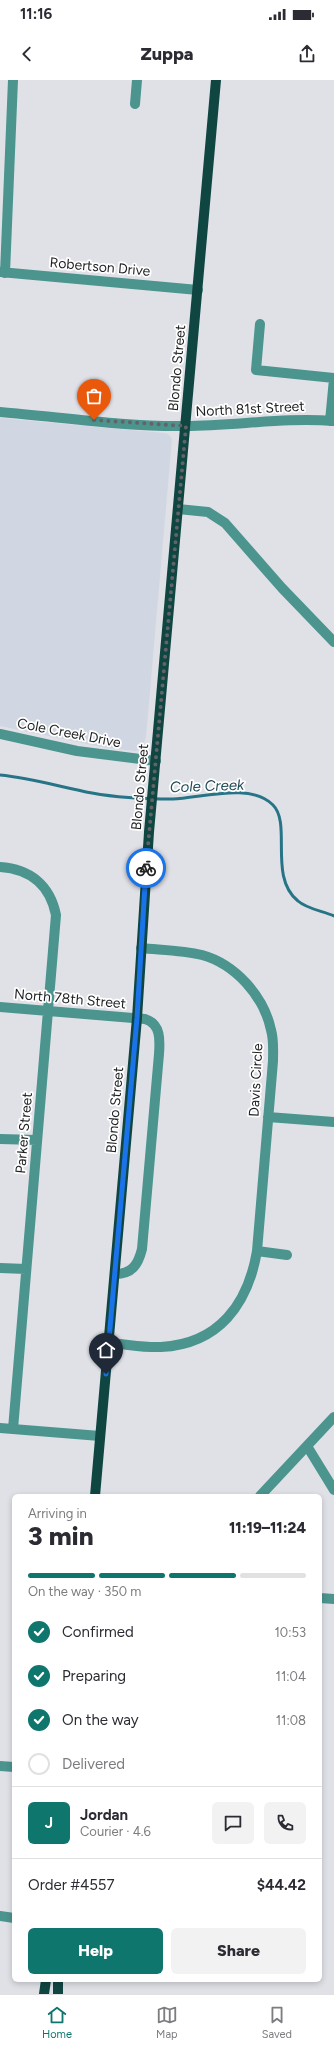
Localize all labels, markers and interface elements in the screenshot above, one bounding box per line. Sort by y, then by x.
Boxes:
text: 11:16 [20,5,52,23]
icon: back [16,43,38,65]
text: Zuppa [140,43,194,65]
icon: share [296,43,318,65]
street label: Robertson Drive [49,254,151,280]
street label: Blondo Street [165,324,189,412]
pin [77,379,111,420]
icon: bag [83,385,105,407]
street label: North 81st Street [195,398,305,420]
street label: Cole Creek Drive [16,715,123,751]
street label: Blondo Street [128,743,152,831]
water label: Cole Creek [170,776,245,796]
courier [126,848,166,888]
icon: bike [135,857,157,879]
street label: North 78th Street [13,986,127,1012]
street label: Davis Circle [246,1042,266,1117]
street label: Blondo Street [103,1066,127,1154]
street label: Parker Street [12,1092,36,1174]
pin [89,1333,123,1374]
icon: home [95,1339,117,1361]
text: Arriving in [28,1506,87,1521]
text: 11:19–11:24 [229,1519,306,1537]
text: 3 min [28,1520,94,1552]
text: On the way · 350 m [28,1584,141,1599]
icon: check [28,1621,50,1643]
text: Confirmed [62,1623,134,1641]
text: 10:53 [274,1625,306,1640]
icon: check [28,1665,50,1687]
text: Preparing [62,1667,126,1685]
text: 11:04 [276,1669,306,1684]
icon: check [28,1709,50,1731]
text: On the way [62,1711,139,1729]
text: 11:08 [276,1713,306,1728]
text: Delivered [62,1755,125,1773]
button: chat [212,1802,254,1844]
button: phone [264,1802,306,1844]
text: Jordan [80,1806,128,1824]
text: J [45,1814,53,1832]
text: Courier · 4.6 [80,1824,151,1839]
text: Order #4557 [28,1876,115,1894]
text: $44.42 [257,1876,306,1894]
button: Help [28,1928,163,1974]
button: Share [171,1928,306,1974]
tab: Home [42,2004,72,2041]
tab: Map [156,2004,178,2041]
tab: Saved [262,2004,292,2041]

